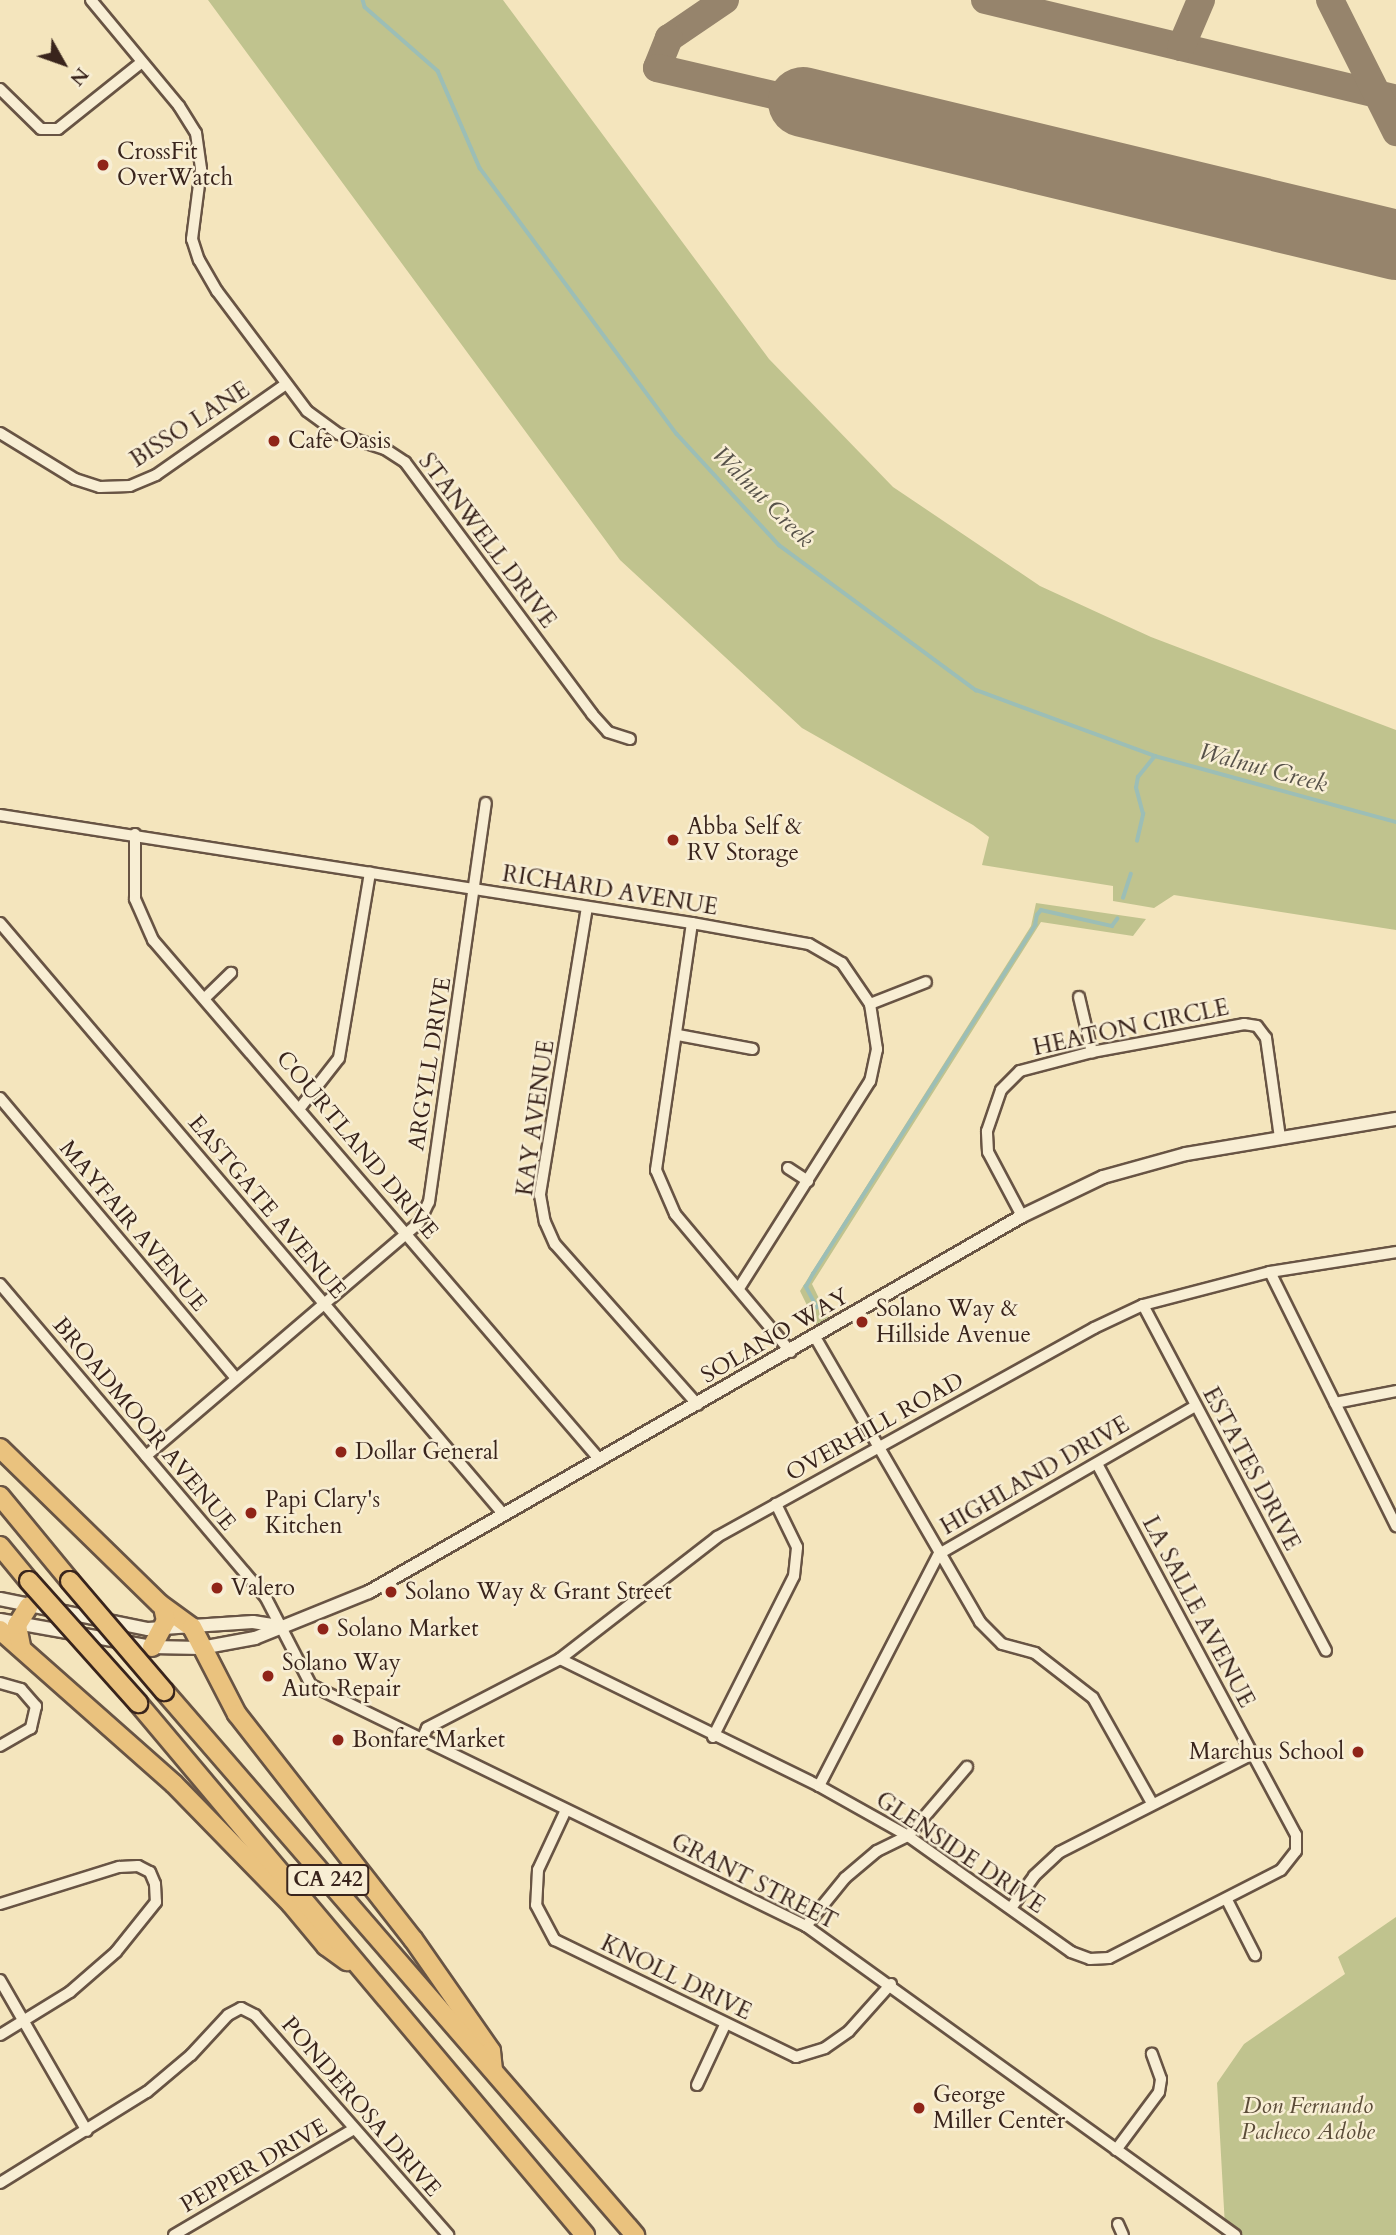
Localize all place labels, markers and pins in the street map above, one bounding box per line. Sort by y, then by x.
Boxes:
place label: CrossFit OverWatch [117,138,233,192]
marker: CrossFit OverWatch [95,157,111,173]
place label: Cafe Oasis [288,427,391,455]
marker: Cafe Oasis [266,433,282,449]
place label: Abba Self & RV Storage [687,813,802,867]
marker: Abba Self & RV Storage [665,832,681,848]
place label: Solano Way & Hillside Avenue [876,1295,1031,1349]
marker: Solano Way & Hillside Avenue [854,1314,870,1330]
place label: Dollar General [355,1438,499,1466]
marker: Dollar General [333,1444,349,1460]
place label: Papi Clary's Kitchen [265,1486,380,1540]
marker: Papi Clary's Kitchen [243,1505,259,1521]
place label: Valero [231,1574,295,1602]
place label: Solano Way & Grant Street [405,1578,672,1606]
marker: Valero [209,1580,225,1596]
marker: Solano Way & Grant Street [383,1584,399,1600]
place label: Solano Market [337,1615,478,1643]
marker: Solano Market [315,1621,331,1637]
place label: Solano Way Auto Repair [282,1649,401,1703]
marker: Solano Way Auto Repair [260,1668,276,1684]
place label: Bonfare Market [352,1726,505,1754]
marker: Bonfare Market [330,1732,346,1748]
place label: Marchus School [1189,1738,1344,1766]
marker: Marchus School [1350,1744,1366,1760]
place label: George Miller Center [933,2081,1065,2135]
marker: George Miller Center [911,2100,927,2116]

